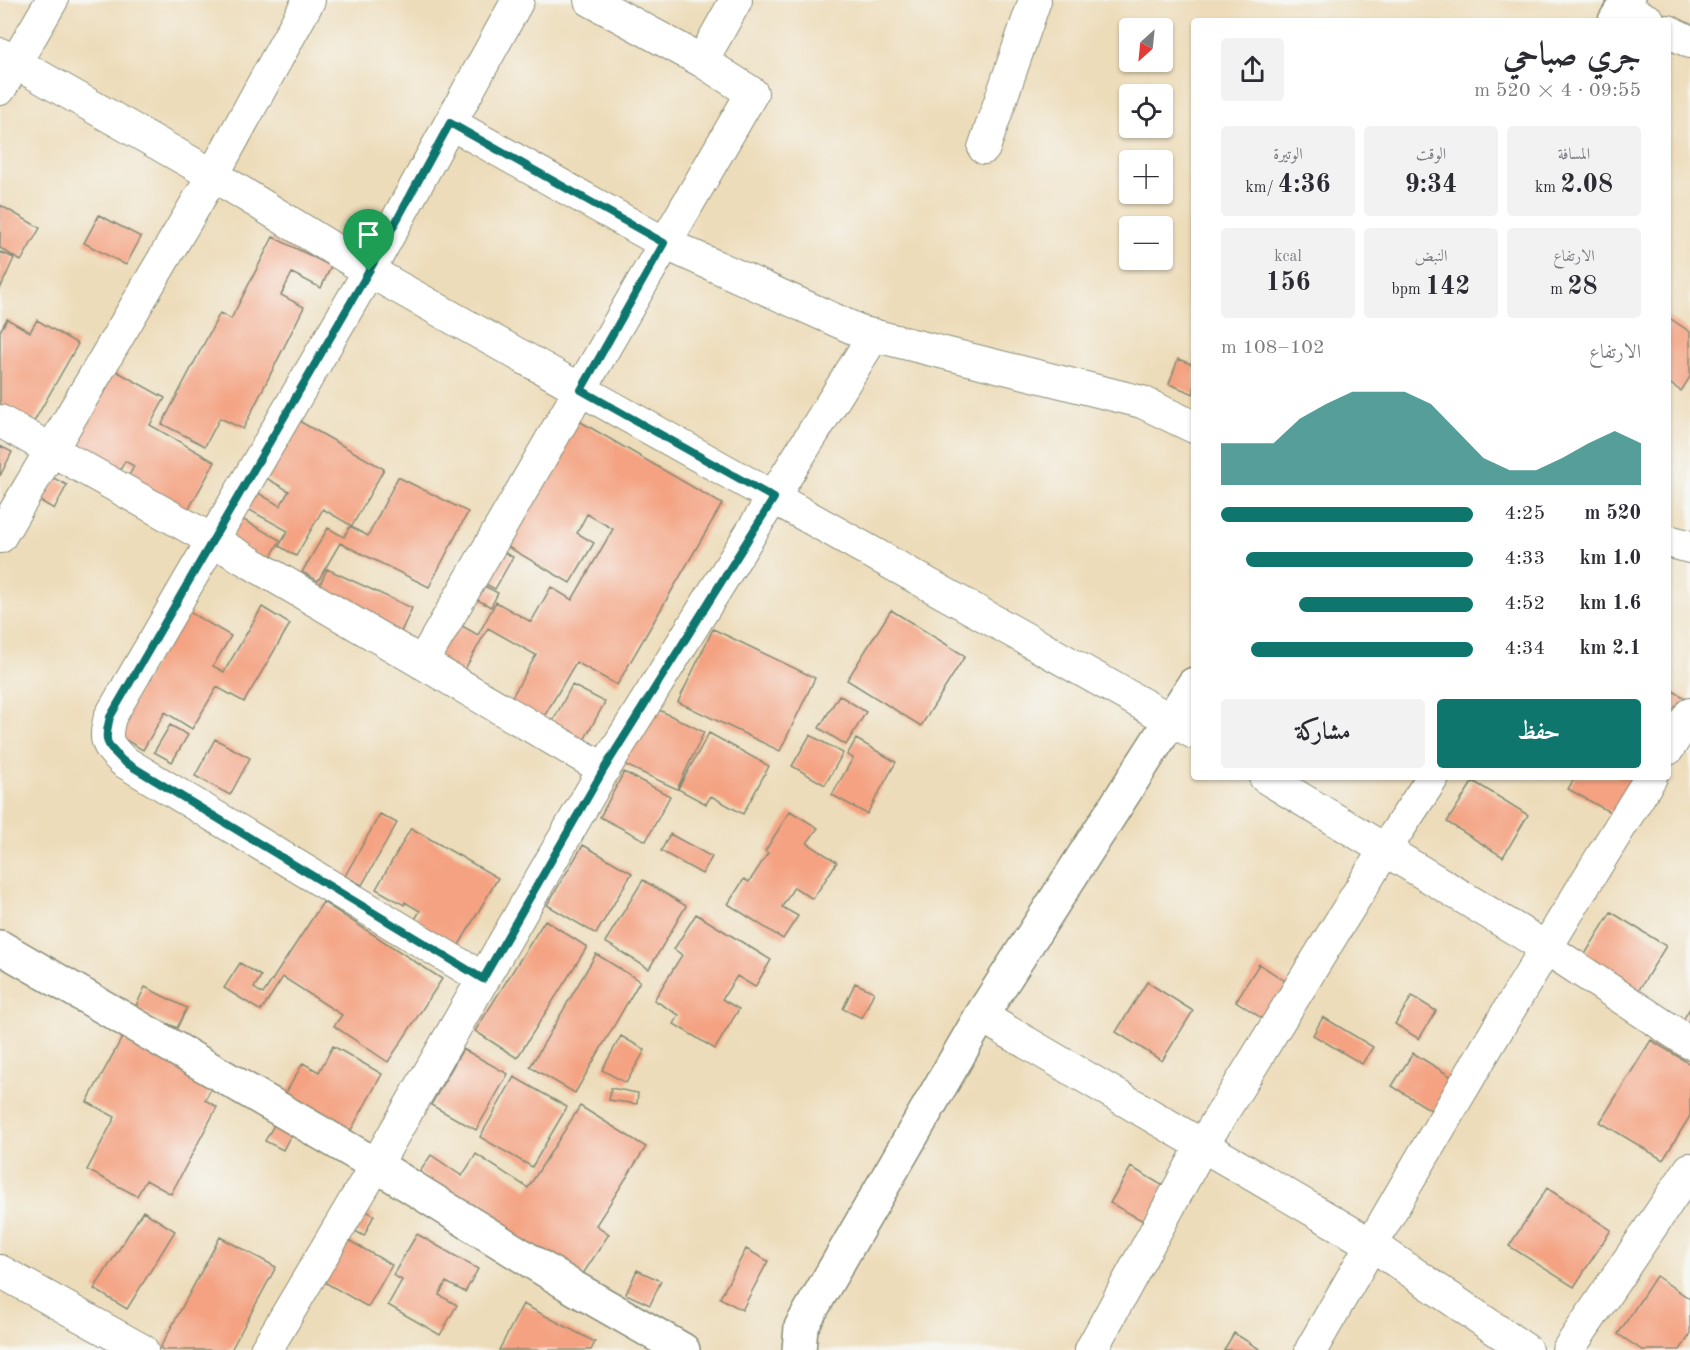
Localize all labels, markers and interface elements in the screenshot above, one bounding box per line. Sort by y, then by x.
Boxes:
north arrow [1119,18,1173,72]
map controls [1119,18,1173,270]
button: share [1221,38,1284,101]
text: جري صباحي [1503,40,1641,73]
text: 09:55 · 4 × 520 m [1474,81,1641,101]
button: locate [1119,84,1173,138]
text: الوتيرة [1273,147,1303,163]
text: الوقت [1416,147,1446,163]
text: المسافة [1558,147,1590,163]
button: + [1119,150,1173,204]
text: 4:36 [1278,172,1331,198]
text: 9:34 [1405,172,1457,198]
text: 2.08 [1560,172,1613,198]
text: /km [1245,180,1278,196]
text: km [1535,180,1560,196]
pin [343,209,394,271]
button: − [1119,216,1173,270]
icon: arrive [352,218,385,251]
text: kcal [1274,249,1302,265]
text: النبض [1415,249,1447,265]
text: الارتفاع [1553,249,1595,265]
text: 156 [1265,270,1311,296]
text: 142 [1425,274,1470,300]
text: 28 [1568,274,1598,300]
text: bpm [1392,282,1425,298]
text: m [1550,282,1568,298]
text: 102–108 m [1221,338,1325,358]
text: الارتفاع [1589,343,1641,363]
text: 4:25 [1505,504,1545,524]
text: 520 m [1585,504,1641,524]
text: 4:33 [1505,549,1545,569]
text: 1.0 km [1579,549,1641,569]
text: 4:52 [1505,594,1545,614]
text: 1.6 km [1579,594,1641,614]
text: 4:34 [1505,639,1545,659]
text: 2.1 km [1579,639,1641,659]
button: مشاركة [1221,699,1425,768]
button: حفظ [1437,699,1641,768]

